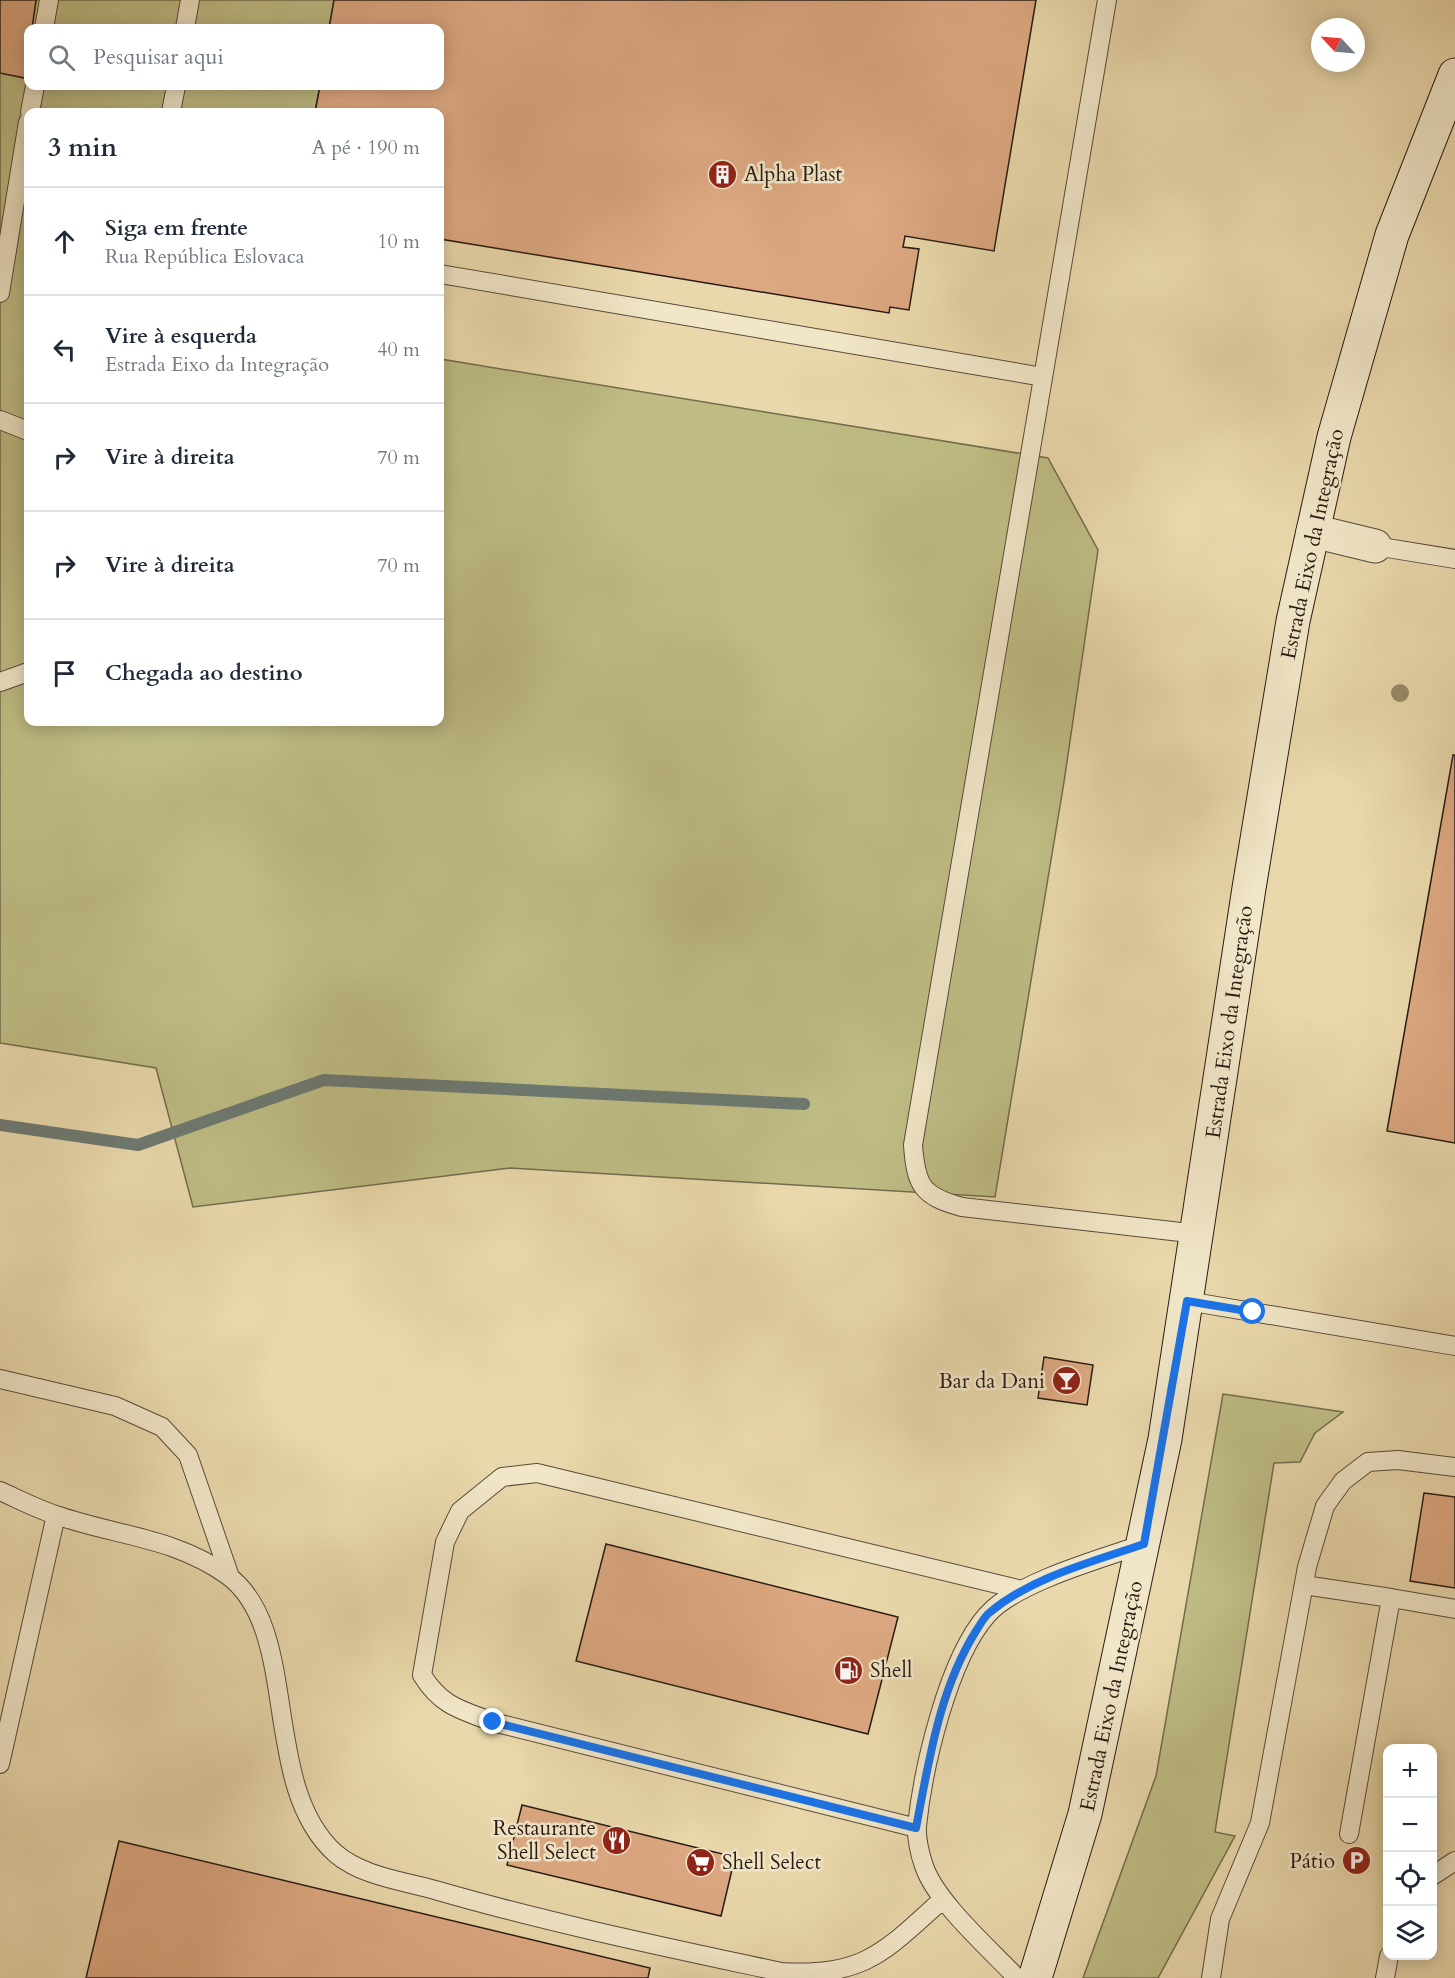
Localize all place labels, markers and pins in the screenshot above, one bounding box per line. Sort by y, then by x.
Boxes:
building icon: Alpha Plast [707,158,739,190]
place label: Alpha Plast [744,160,843,189]
bar icon: Bar da Dani [1050,1365,1082,1397]
place label: Bar da Dani [938,1367,1045,1396]
fuel station icon: Shell [833,1654,865,1686]
place label: Shell [870,1656,912,1685]
place label: Restaurante Shell Select [493,1814,596,1867]
restaurant icon: Restaurante Shell Select [601,1824,633,1856]
parking icon: Pátio [1340,1845,1372,1877]
supermarket icon: Shell Select [685,1846,717,1878]
place label: Pátio [1290,1847,1335,1876]
place label: Shell Select [722,1848,821,1877]

